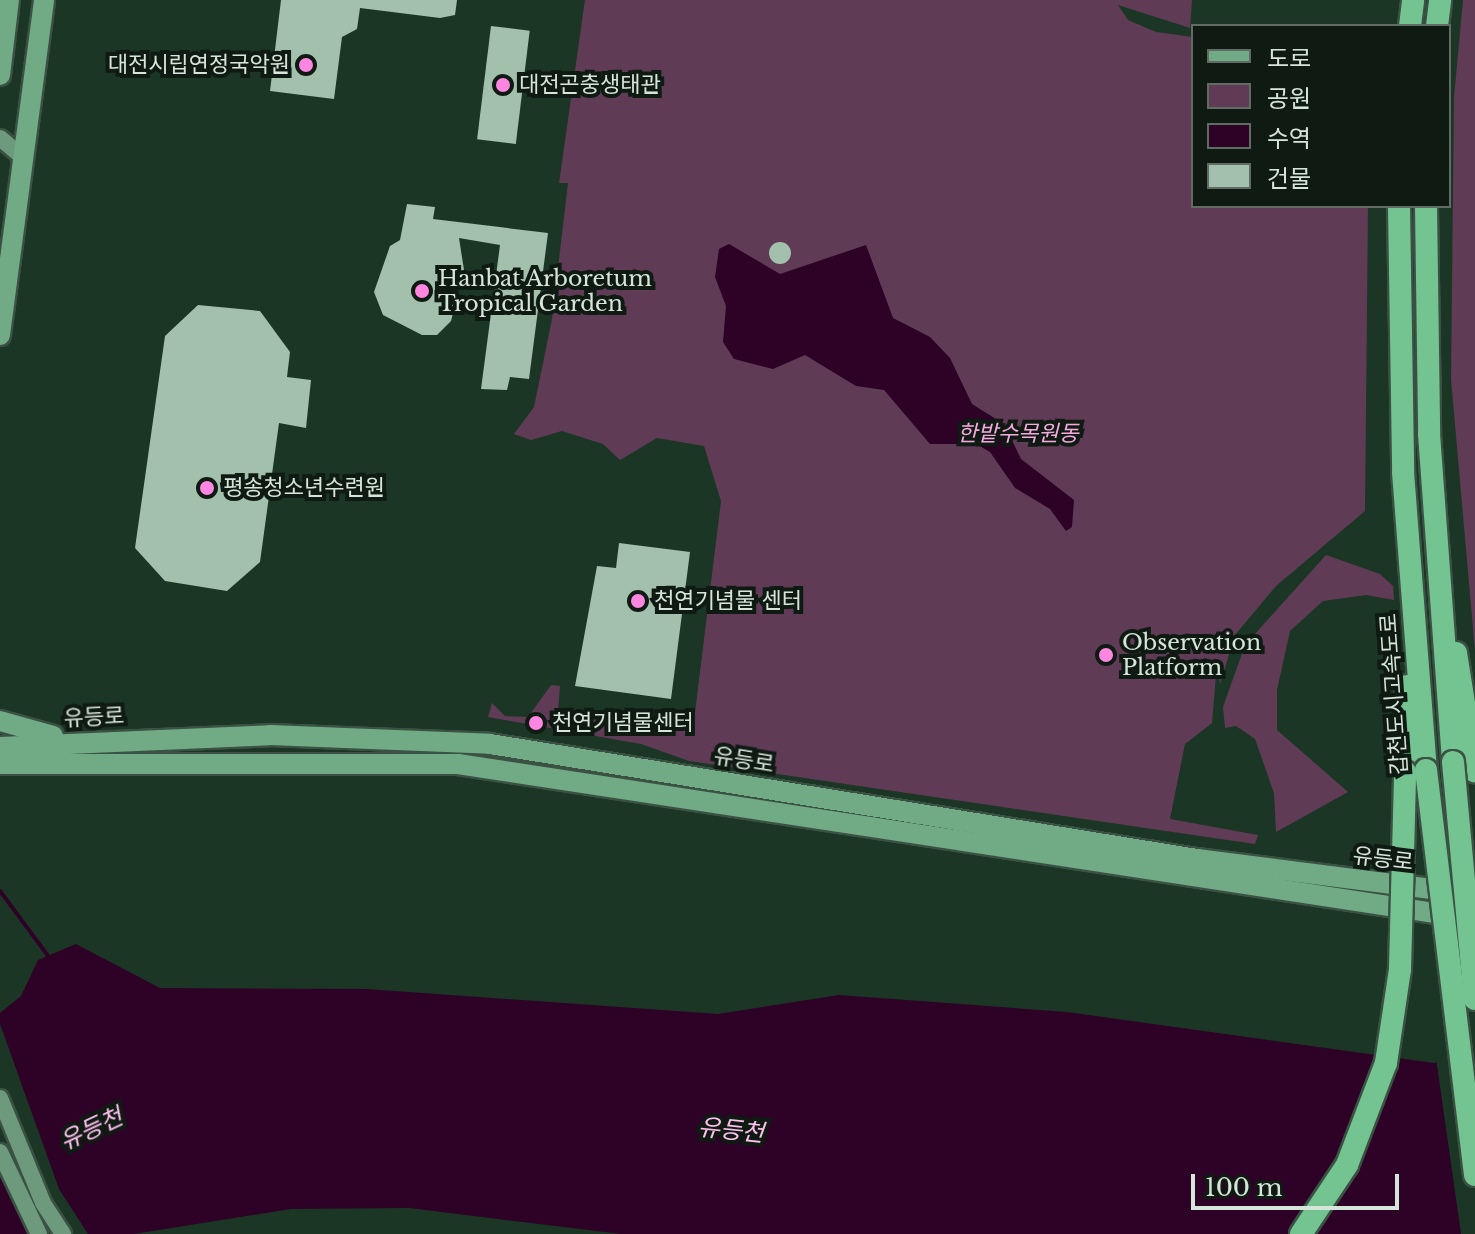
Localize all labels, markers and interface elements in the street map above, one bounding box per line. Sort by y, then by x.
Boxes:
legend [1191,24,1451,208]
text: 도로 [1267,44,1311,73]
place label: 대전시립연정국악원 [108,52,290,78]
marker: 대전시립연정국악원 [297,56,315,74]
place label: 대전곤충생태관 [519,72,661,98]
marker: 대전곤충생태관 [494,76,512,94]
text: 공원 [1267,84,1311,113]
text: 수역 [1267,124,1311,153]
text: 건물 [1267,164,1311,193]
place label: Hanbat Arboretum Tropical Garden [438,265,653,316]
marker: Hanbat Arboretum Tropical Garden [413,282,431,300]
park label: 한밭수목원동 [957,421,1079,447]
place label: 평송청소년수련원 [223,475,385,501]
marker: 평송청소년수련원 [198,479,216,497]
place label: 천연기념물 센터 [654,588,802,614]
marker: 천연기념물 센터 [629,592,647,610]
street label: 갑천도시고속도로 [1375,612,1413,776]
place label: Observation Platform [1122,629,1261,680]
marker: Observation Platform [1097,646,1115,664]
street label: 유등로 [63,702,125,732]
place label: 천연기념물센터 [552,710,694,736]
marker: 천연기념물센터 [527,714,545,732]
street label: 유등로 [712,742,776,778]
street label: 유등로 [1351,842,1415,876]
water label: 유등천 [55,1102,127,1156]
water label: 유등천 [697,1112,765,1148]
scale bar [1195,1158,1403,1208]
text: 100 m [1205,1173,1283,1202]

